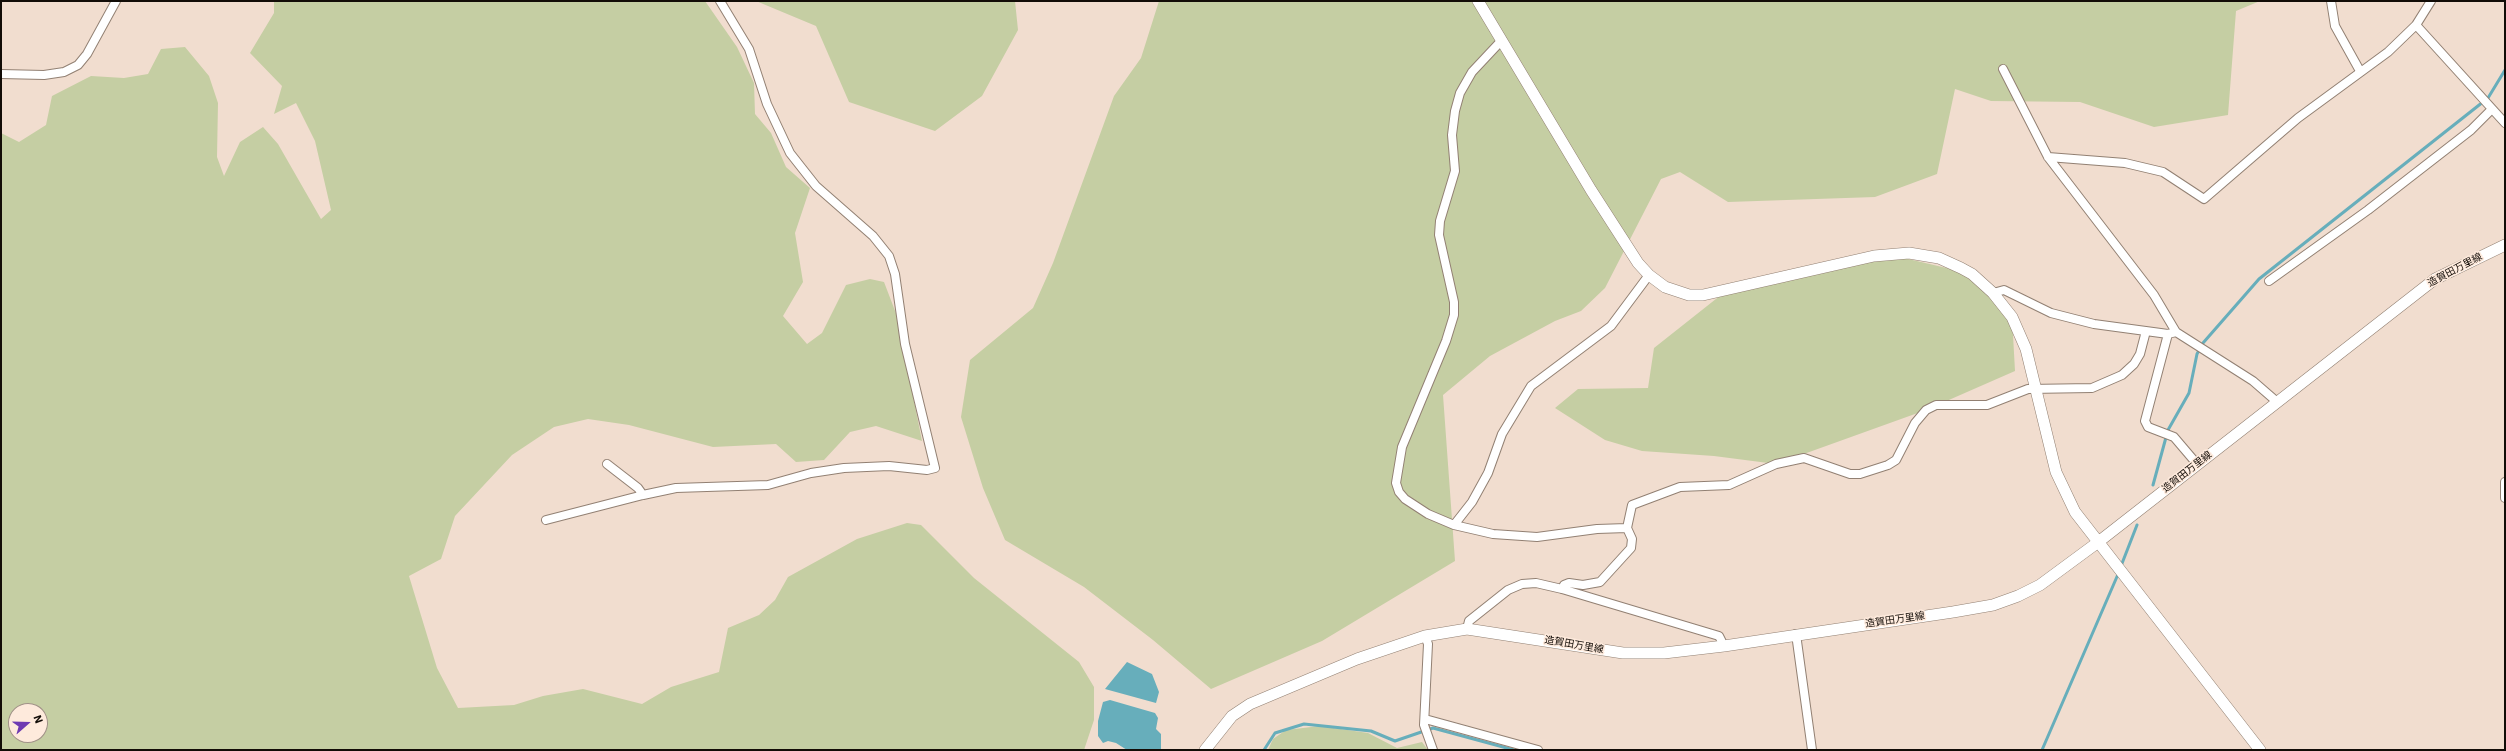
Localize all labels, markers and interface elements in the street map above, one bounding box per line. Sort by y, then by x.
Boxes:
street label: 造賀田万里線 [2426,251,2484,289]
street label: 造賀田万里線 [2160,449,2214,495]
street label: 造賀田万里線 [1864,610,1926,630]
street label: 造賀田万里線 [1543,634,1605,656]
north arrow [8,703,48,743]
text: N [30,713,46,725]

